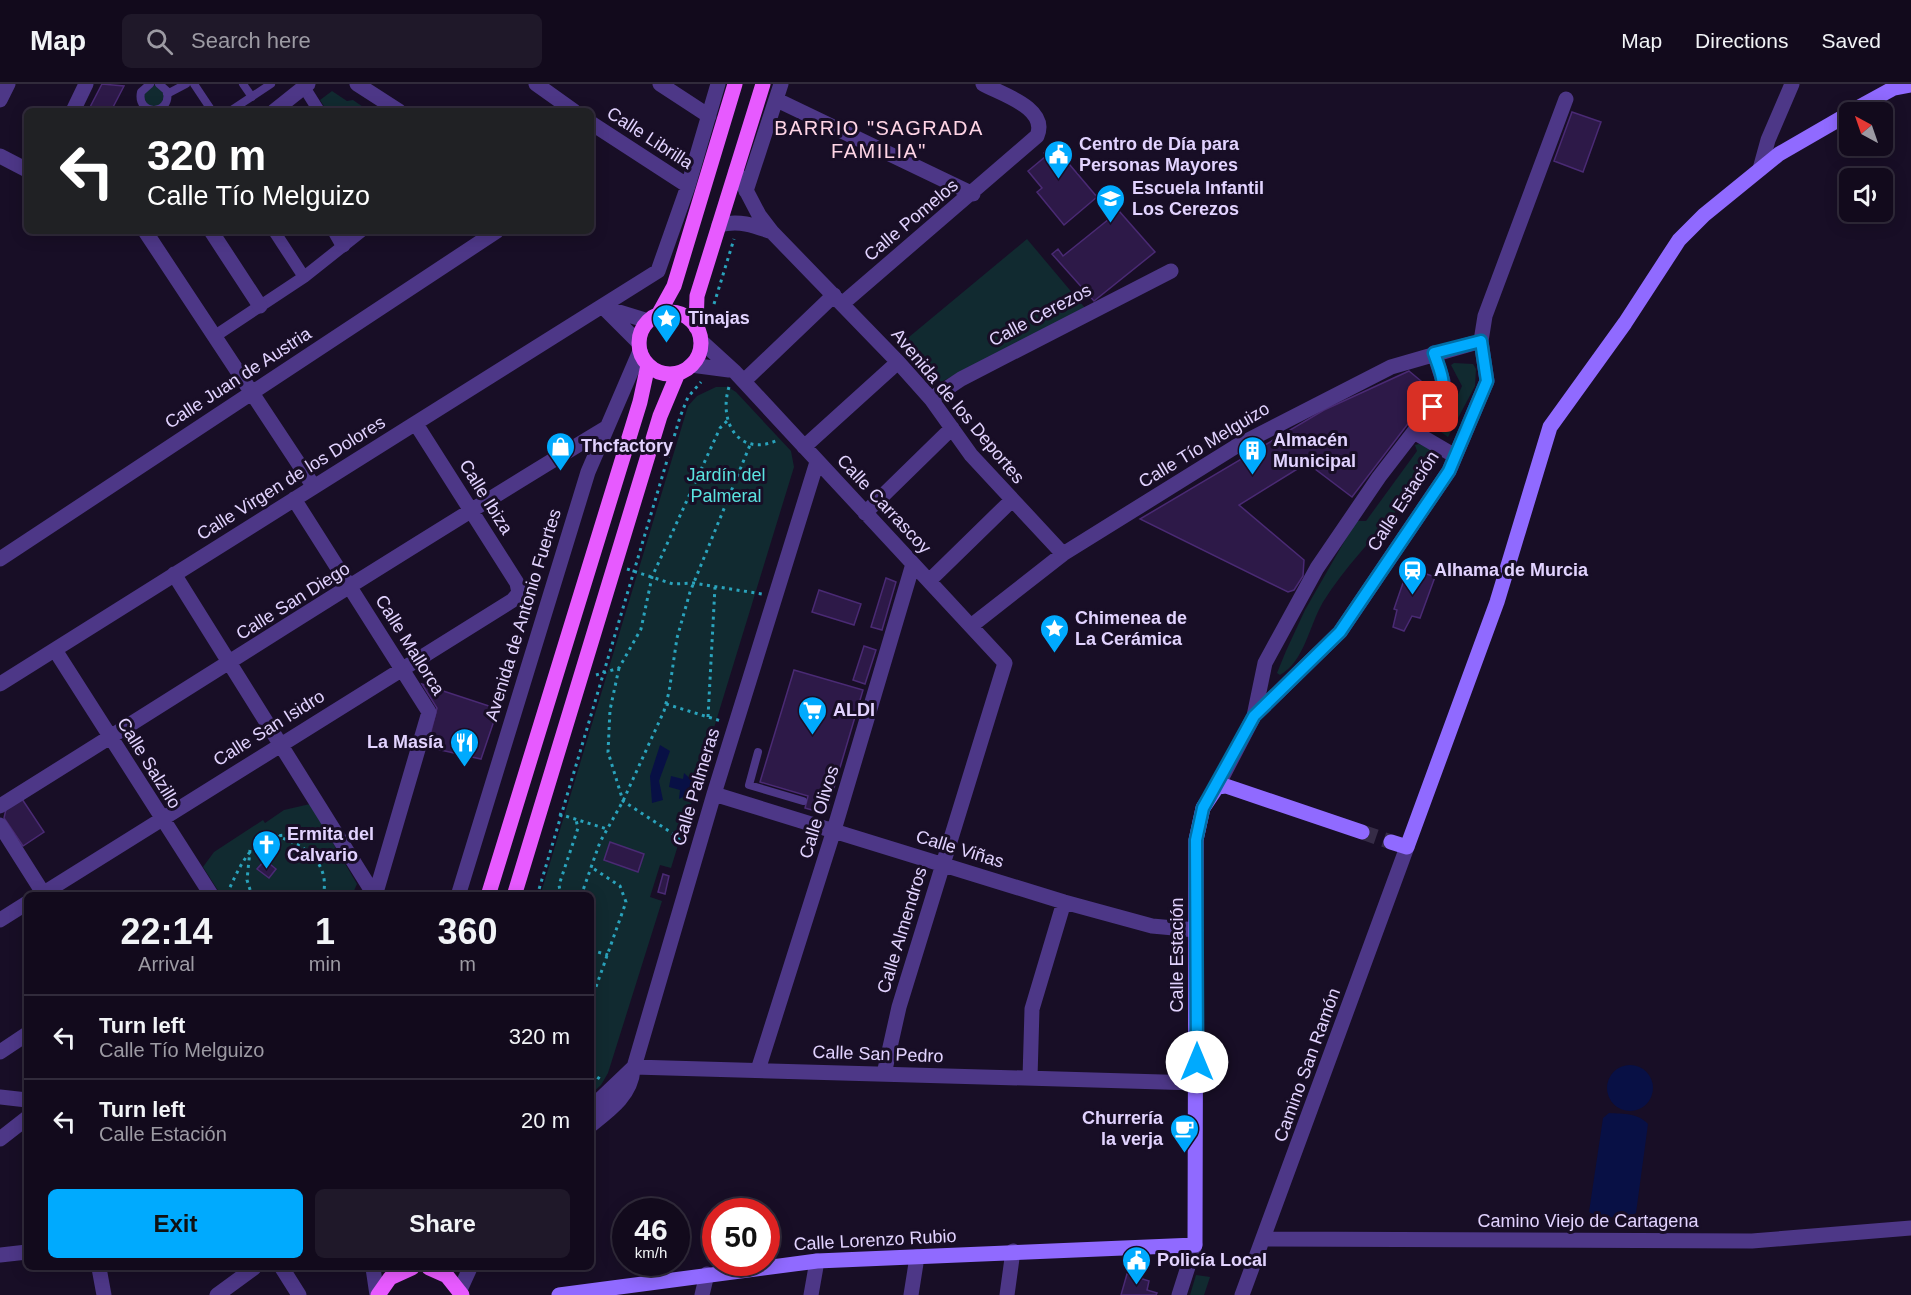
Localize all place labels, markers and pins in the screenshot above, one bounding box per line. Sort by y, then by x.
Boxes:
place label: Centro de Día para Personas Mayores [1079,134,1240,175]
public building icon: Centro de Día para Personas Mayores [1042,138,1074,180]
place label: Escuela Infantil Los Cerezos [1132,178,1264,219]
school or university icon: Escuela Infantil Los Cerezos [1095,182,1127,224]
place icon: Tinajas [651,302,683,344]
place label: Tinajas [688,308,750,328]
pin [1407,381,1458,432]
shop icon: Thcfactory [544,430,576,472]
place label: Almacén Municipal [1273,430,1356,471]
building icon: Almacén Municipal [1236,434,1268,476]
place label: Thcfactory [581,436,673,456]
station icon: Alhama de Murcia [1397,554,1429,596]
place label: Alhama de Murcia [1434,560,1589,580]
place label: Chimenea de La Cerámica [1075,608,1187,649]
place icon: Chimenea de La Cerámica [1038,612,1070,654]
supermarket icon: ALDI [796,694,828,736]
place label: ALDI [833,700,875,720]
restaurant icon: La Masía [448,726,480,768]
place label: La Masía [367,732,444,752]
place label: Ermita del Calvario [287,824,374,865]
church icon: Ermita del Calvario [250,828,282,870]
place label: Churrería la verja [1082,1108,1164,1149]
cafe icon: Churrería la verja [1168,1112,1200,1154]
public building icon: Policía Local [1120,1244,1152,1286]
place label: Policía Local [1157,1250,1267,1270]

